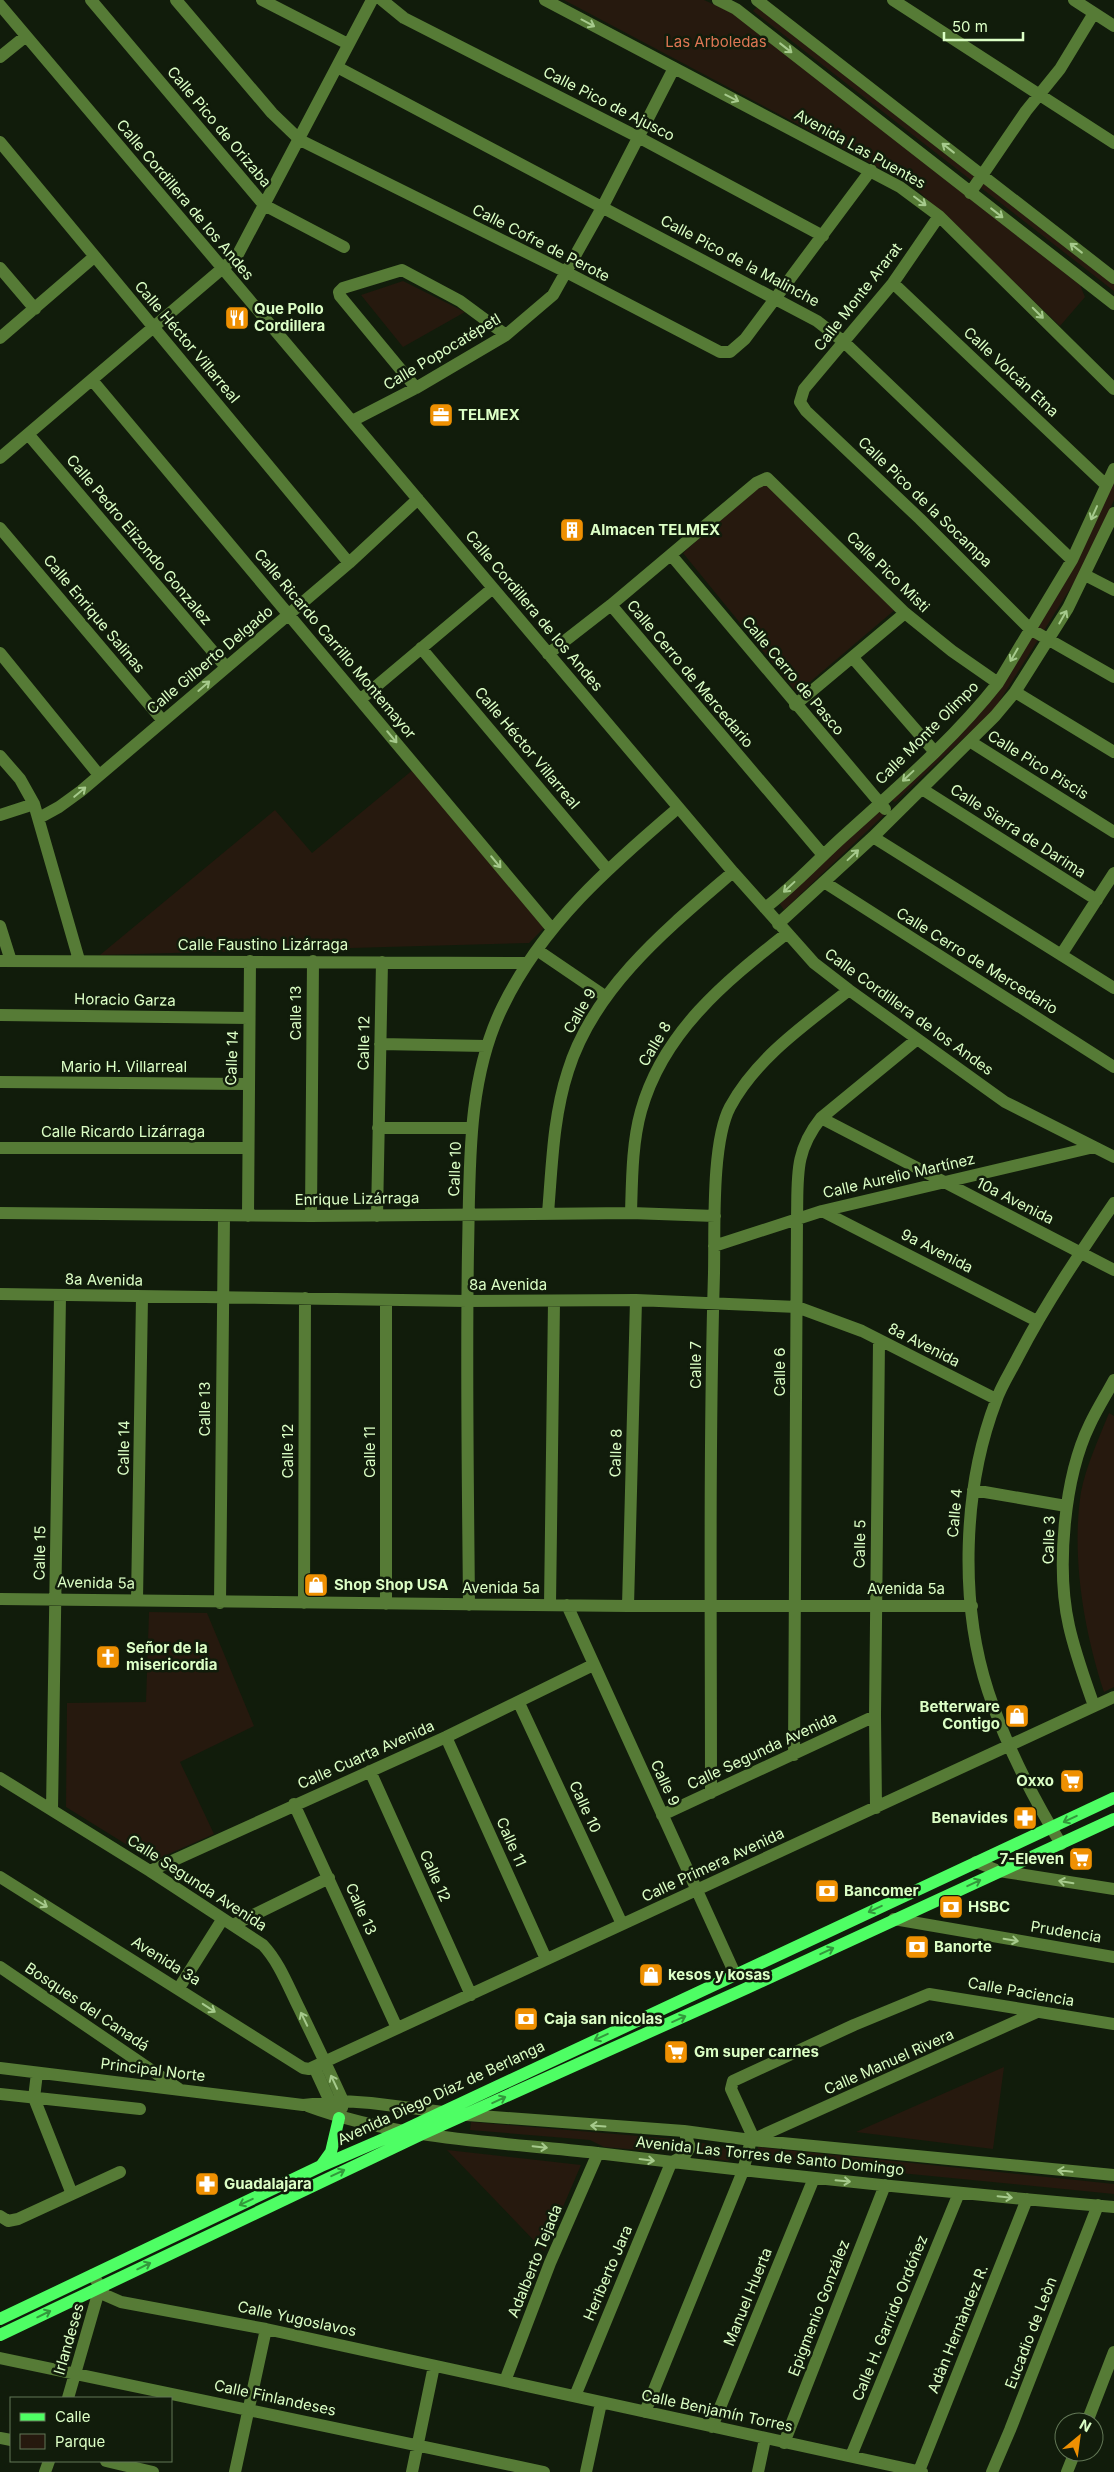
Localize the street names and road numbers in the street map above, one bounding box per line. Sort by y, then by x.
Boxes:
street label: Calle Pico de Orizaba [163,62,276,191]
street label: Calle Pico de Ajusco [540,62,678,145]
street label: Avenida Las Puentes [791,105,929,193]
street label: Calle Cordillera de los Andes [113,115,258,284]
street label: Calle Cofre de Perote [469,200,613,285]
street label: Calle Pico de la Malinche [657,211,823,311]
street label: Calle Monte Ararat [809,239,906,355]
street label: Calle Héctor Villarreal [131,277,244,407]
street label: Calle Popocatépetl [380,309,504,394]
street label: Calle Volcán Etna [960,323,1063,421]
street label: Calle Pico de la Socampa [854,432,997,571]
street label: Calle Pedro Elizondo Gonzalez [63,451,216,629]
street label: Calle Cordillera de los Andes [462,526,607,695]
street label: Calle Pico Misti [843,527,934,616]
street label: Calle Ricardo Carrillo Montemayor [250,545,421,743]
street label: Calle Enrique Salinas [39,551,149,677]
street label: Calle Cerro de Mercedario [623,596,758,751]
street label: Calle Gilberto Delgado [143,601,277,718]
street label: Calle Cerro de Pasco [738,612,849,739]
street label: Calle Monte Olimpo [871,677,982,788]
street label: Calle Héctor Villarreal [471,683,584,813]
street label: Calle Pico Piscis [984,726,1092,803]
street label: Calle Sierra de Darima [947,780,1090,882]
street label: Calle Cerro de Mercedario [893,903,1062,1018]
street label: Calle Faustino Lizárraga [178,935,348,954]
street label: Calle Cordillera de los Andes [821,944,997,1079]
street label: Calle 9 [559,985,600,1037]
street label: Calle 13 [286,986,305,1040]
street label: Horacio Garza [74,989,176,1010]
street label: Calle 12 [354,1015,373,1071]
street label: Calle 8 [634,1018,675,1070]
street label: Calle 14 [221,1030,242,1086]
street label: Mario H. Villarreal [61,1057,187,1076]
street label: Calle Ricardo Lizárraga [41,1122,205,1141]
street label: Calle 10 [444,1141,465,1197]
street label: Calle Aurelio Martínez [821,1149,977,1202]
street label: 10a Avenida [973,1173,1057,1228]
street label: Enrique Lizárraga [294,1188,420,1209]
street label: 9a Avenida [898,1224,976,1277]
street label: 8a Avenida [65,1269,143,1290]
street label: 8a Avenida [469,1275,547,1294]
street label: 8a Avenida [885,1318,963,1371]
street label: Calle 7 [686,1341,705,1389]
street label: Calle 6 [770,1348,789,1396]
street label: Calle 13 [195,1382,214,1436]
street label: Calle 14 [114,1420,133,1476]
street label: Calle 12 [278,1424,297,1478]
street label: Calle 11 [360,1426,379,1478]
street label: Calle 8 [605,1428,626,1478]
street label: Calle 4 [943,1488,966,1538]
street label: Calle 3 [1038,1515,1059,1565]
street label: Calle 5 [850,1519,869,1569]
street label: Calle 15 [30,1525,49,1581]
street label: Avenida 5a [57,1572,135,1593]
street label: Avenida 5a [462,1578,540,1597]
street label: Avenida 5a [867,1579,945,1598]
street label: Calle Segunda Avenida [684,1707,840,1794]
street label: Calle Cuarta Avenida [294,1716,437,1793]
street label: Calle 9 [647,1757,684,1809]
street label: Calle 10 [565,1778,606,1836]
street label: Calle 11 [492,1814,531,1869]
street label: Calle Primera Avenida [638,1823,787,1906]
street label: Calle Segunda Avenida [124,1830,271,1935]
street label: Calle 12 [416,1847,455,1905]
street label: Calle 13 [342,1880,381,1938]
street label: Prudencia [1029,1917,1103,1946]
street label: Avenida 3a [128,1932,204,1989]
street label: Bosques del Canadá [22,1958,153,2055]
street label: Calle Paciencia [966,1973,1076,2010]
street label: Calle Manuel Rivera [821,2024,957,2099]
street label: Avenida Diego Díaz de Berlanga [334,2036,548,2149]
street label: Principal Norte [100,2054,207,2085]
street label: Avenida Las Torres de Santo Domingo [635,2132,905,2179]
street label: Adalberto Tejada [503,2201,566,2320]
street label: Heriberto Jara [579,2222,636,2324]
street label: Calle H. Garrido Ordóñez [847,2232,932,2404]
street label: Epigmenio González [784,2237,853,2379]
street label: Manuel Huerta [719,2245,776,2349]
street label: Adàn Hernàndez R. [923,2262,992,2396]
street label: Eucadio de Leòn [1000,2274,1061,2391]
street label: Calle Yugoslavos [236,2297,358,2340]
street label: Irlandeses [49,2301,88,2377]
street label: Calle Finlandeses [212,2375,338,2420]
street label: Calle Benjamín Torres [640,2385,795,2436]

